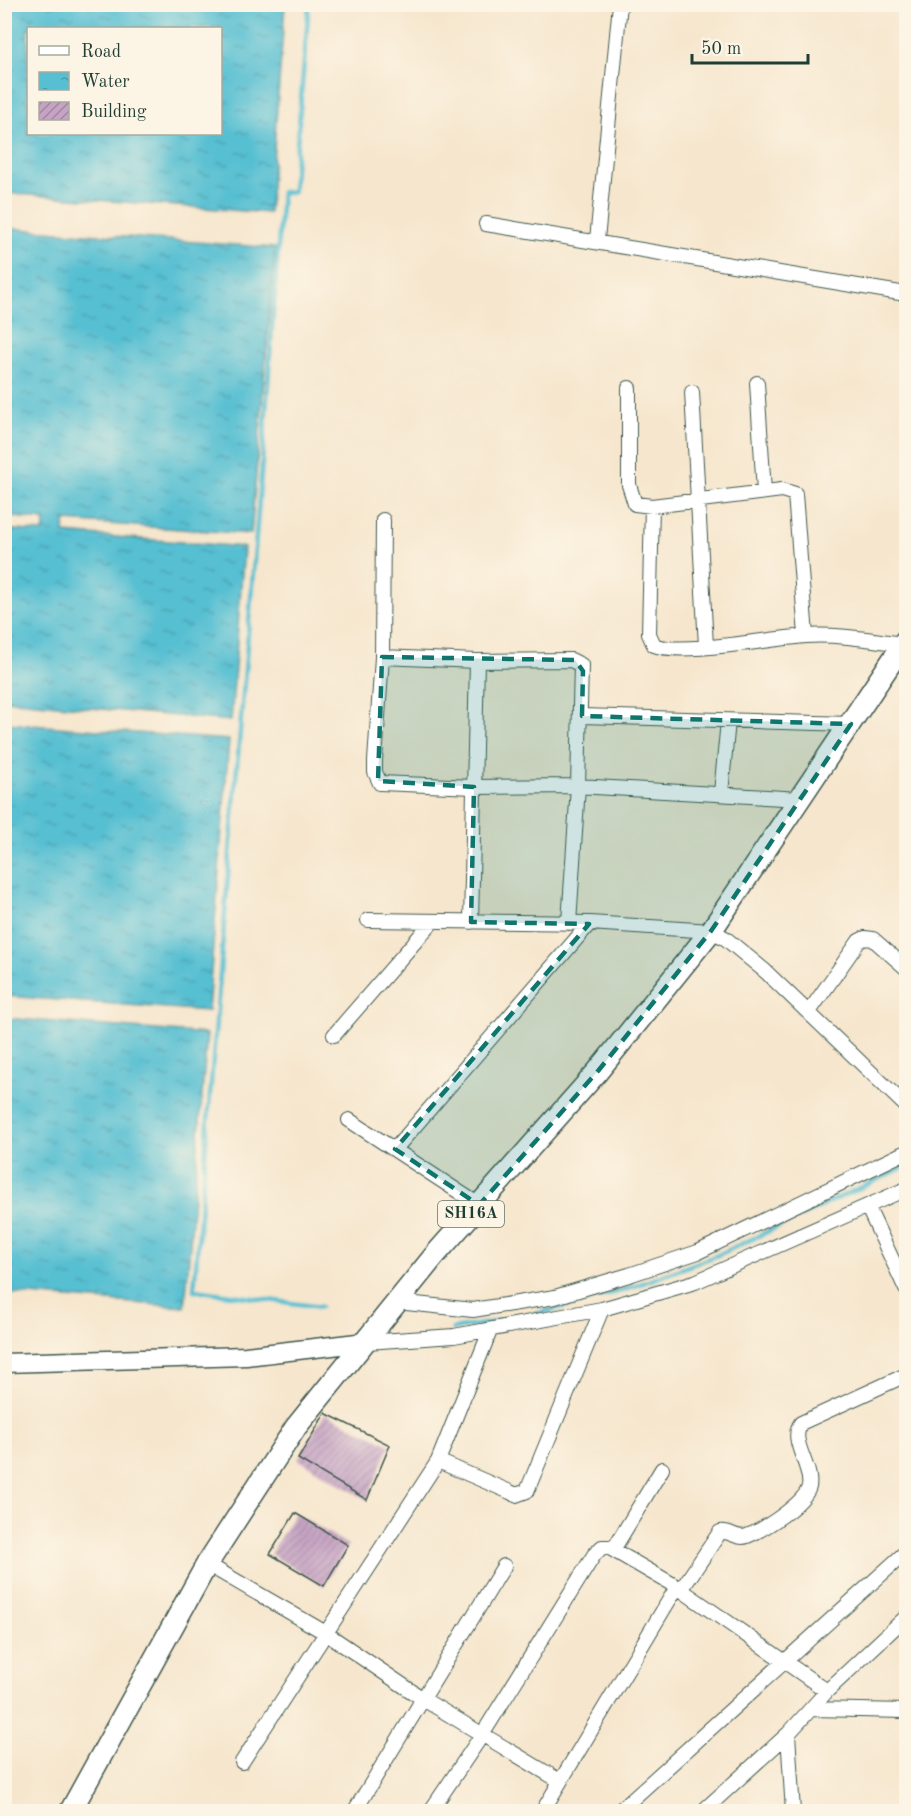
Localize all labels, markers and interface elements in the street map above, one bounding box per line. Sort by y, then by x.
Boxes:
legend [27,27,222,135]
scale bar [692,27,808,65]
text: 50 m [701,40,741,58]
text: Road [81,43,121,61]
text: Water [81,73,130,91]
text: Building [81,103,147,121]
road number: SH16A [438,1201,504,1227]

